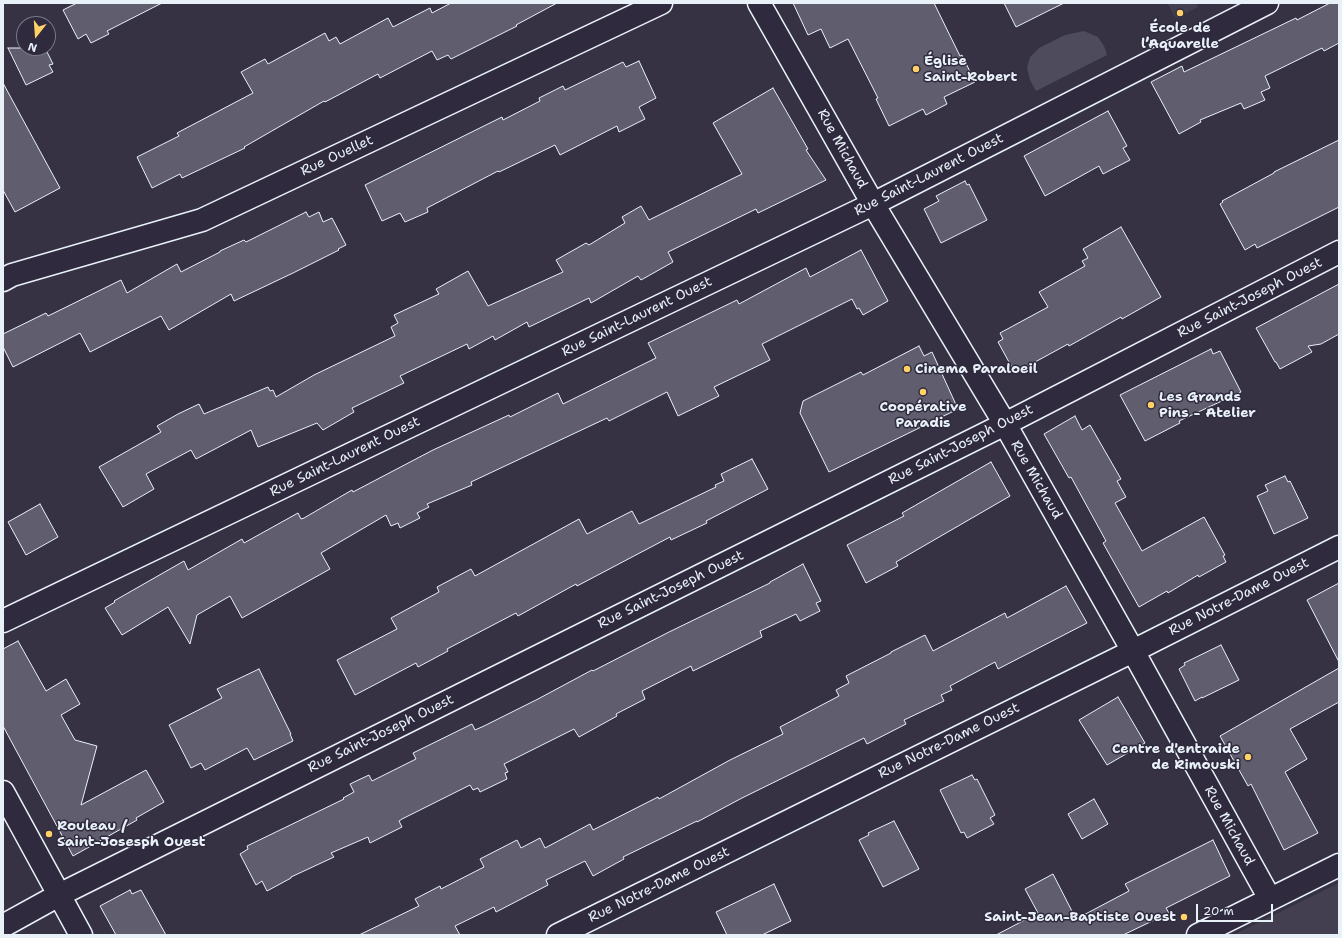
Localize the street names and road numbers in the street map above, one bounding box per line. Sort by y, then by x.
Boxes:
street label: Rue Michaud [813,106,871,192]
street label: Rue Saint-Laurent Ouest [852,130,1006,220]
street label: Rue Ouellet [298,132,376,180]
street label: Rue Saint-Joseph Ouest [1175,254,1325,342]
street label: Rue Saint-Laurent Ouest [559,273,715,361]
street label: Rue Saint-Joseph Ouest [886,401,1036,489]
street label: Rue Saint-Laurent Ouest [267,413,423,501]
street label: Rue Michaud [1007,438,1065,522]
street label: Rue Saint-Joseph Ouest [595,547,747,633]
street label: Rue Notre-Dame Ouest [1166,554,1312,640]
street label: Rue Saint-Joseph Ouest [305,691,457,777]
street label: Rue Notre-Dame Ouest [876,700,1022,782]
street label: Rue Michaud [1200,783,1258,869]
street label: Rue Notre-Dame Ouest [586,844,732,926]

